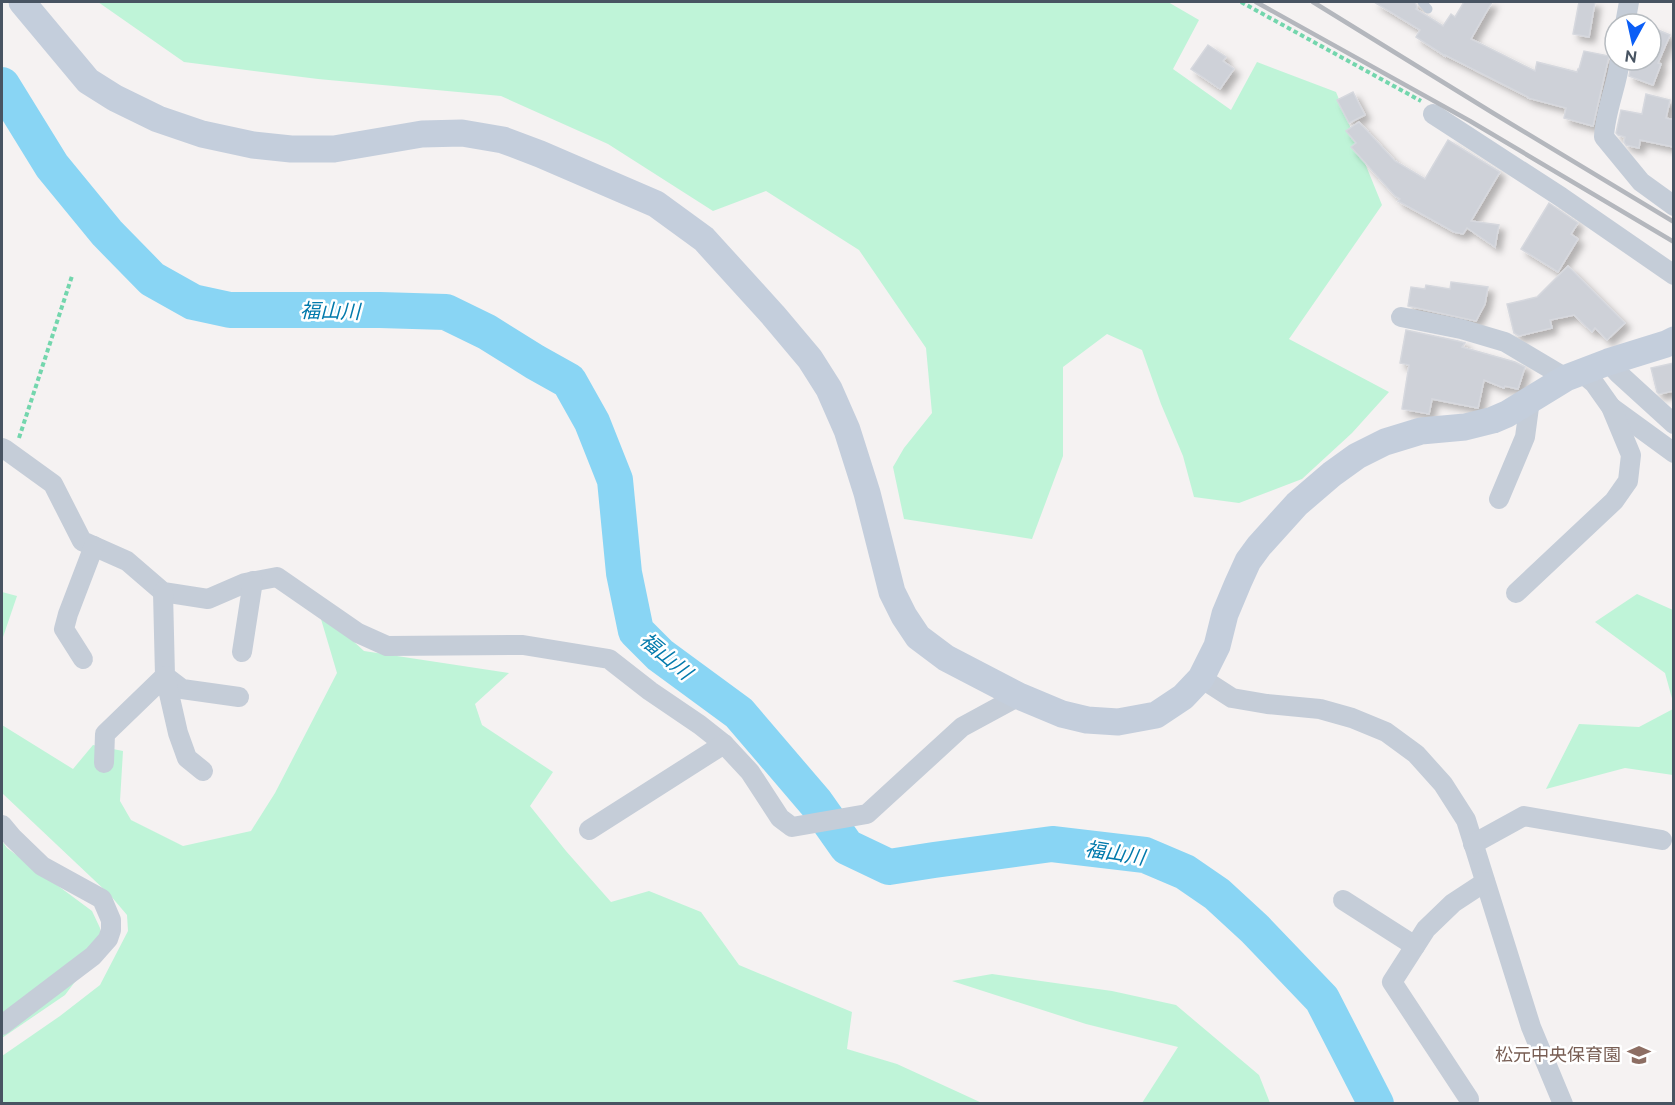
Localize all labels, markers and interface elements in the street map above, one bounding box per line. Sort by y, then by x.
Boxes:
north arrow [1603,12,1663,72]
text: N [1624,46,1638,67]
water label: 福山川 [300,298,362,324]
water label: 福山川 [635,628,698,686]
water label: 福山川 [1083,836,1148,870]
school or university icon: 松元中央保育園 [1626,1042,1652,1068]
place label: 松元中央保育園 [1495,1044,1621,1065]

